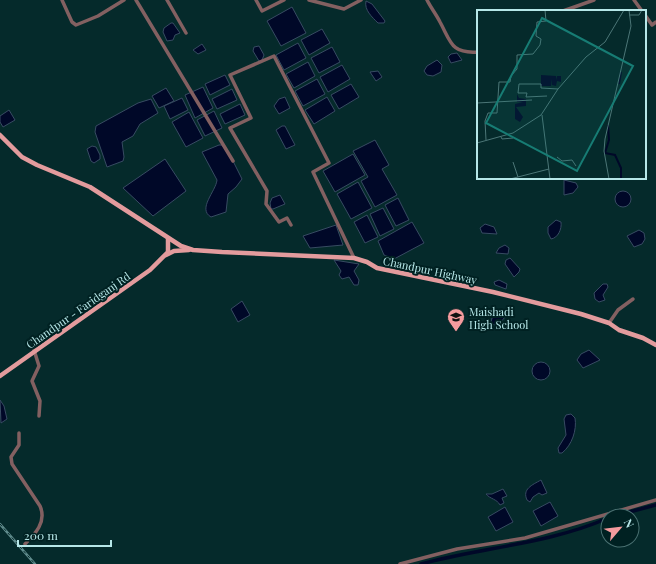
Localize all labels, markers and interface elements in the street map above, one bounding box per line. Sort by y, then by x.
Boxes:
inset map [477,10,646,179]
street label: Chandpur Highway [382,253,479,287]
street label: Chandpur - Faridganj Rd [23,268,134,352]
place label: Maishadi High School [469,304,528,332]
school or university icon: Maishadi High School [446,307,466,332]
north arrow [600,508,640,548]
text: N [621,516,638,530]
scale bar [18,522,111,548]
text: 200 m [24,527,58,543]

